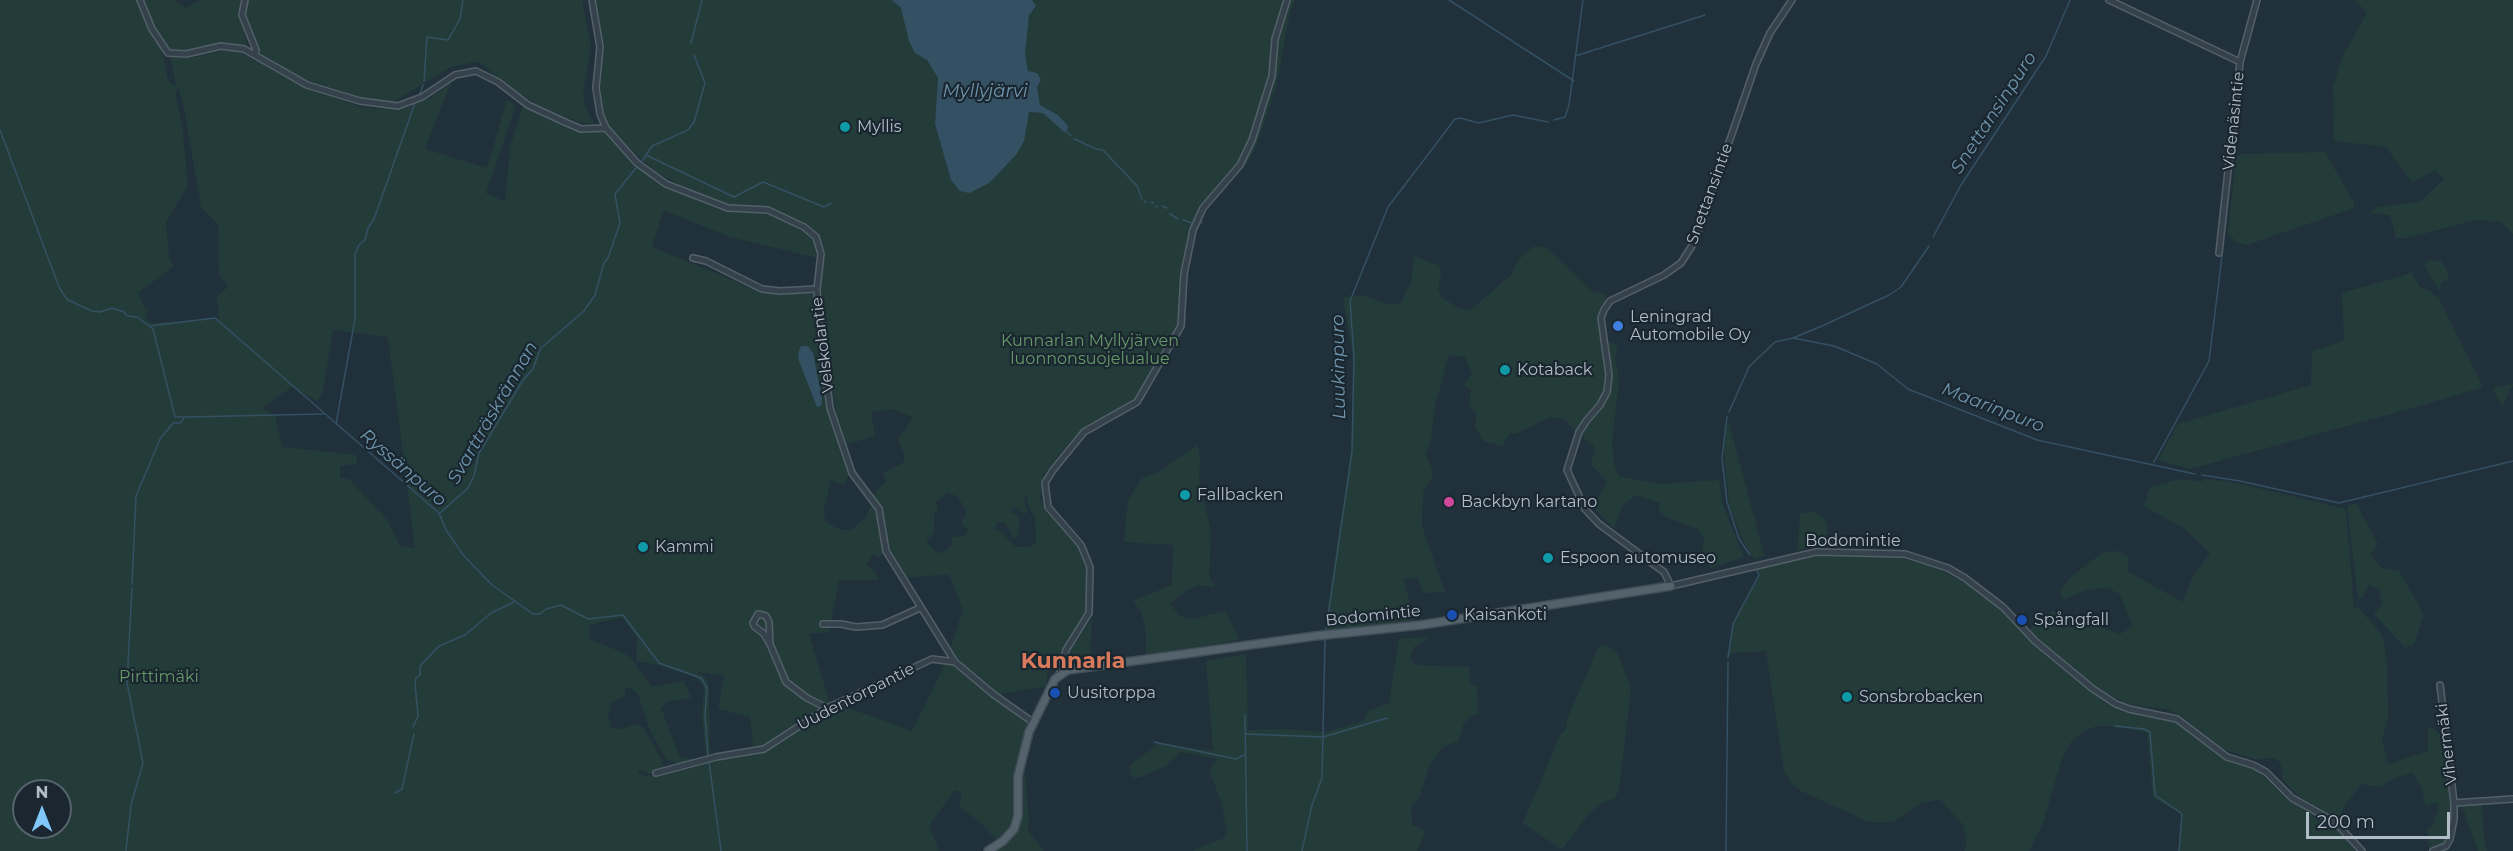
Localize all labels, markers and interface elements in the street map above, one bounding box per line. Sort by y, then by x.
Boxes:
water label: Snettansinpuro [1947,48,2041,178]
street label: Videnäsintie [2219,71,2249,171]
water label: Myllyjärvi [942,81,1028,103]
place label: Myllis [857,117,902,137]
marker: Myllis [838,120,852,134]
street label: Snettansintie [1683,141,1737,247]
street label: Velskolantie [808,296,838,394]
place label: Leningrad Automobile Oy [1630,307,1751,345]
water label: Luukinpuro [1327,314,1351,420]
marker: Leningrad Automobile Oy [1611,319,1625,333]
park label: Kunnarlan Myllyjärven luonnonsuojelualue [1001,331,1179,369]
water label: Svartträskrännan [443,338,543,488]
place label: Kotaback [1517,360,1592,380]
marker: Kotaback [1498,363,1512,377]
water label: Maarinpuro [1939,379,2047,437]
water label: Ryssänpuro [355,425,451,511]
place label: Fallbacken [1197,485,1284,505]
marker: Fallbacken [1178,488,1192,502]
place label: Backbyn kartano [1461,492,1597,512]
marker: Backbyn kartano [1442,495,1456,509]
street label: Bodomintie [1805,531,1901,551]
place label: Kammi [655,537,714,557]
marker: Kammi [636,540,650,554]
place label: Espoon automuseo [1560,548,1716,568]
marker: Espoon automuseo [1541,551,1555,565]
street label: Bodomintie [1324,601,1422,631]
place label: Kaisankoti [1464,605,1547,625]
marker: Kaisankoti [1445,608,1459,622]
place label: Spångfall [2034,610,2109,630]
marker: Spångfall [2015,613,2029,627]
district label: Kunnarla [1021,649,1125,675]
street label: Uudentorpantie [794,659,918,735]
park label: Pirttimäki [119,667,199,687]
place label: Uusitorppa [1067,683,1156,703]
marker: Uusitorppa [1048,686,1062,700]
place label: Sonsbrobacken [1859,687,1983,707]
marker: Sonsbrobacken [1840,690,1854,704]
street label: Vihermäki [2432,702,2462,786]
north arrow [12,779,72,839]
text: N [36,783,48,802]
scale bar [2309,800,2453,838]
text: 200 m [2317,811,2375,833]

